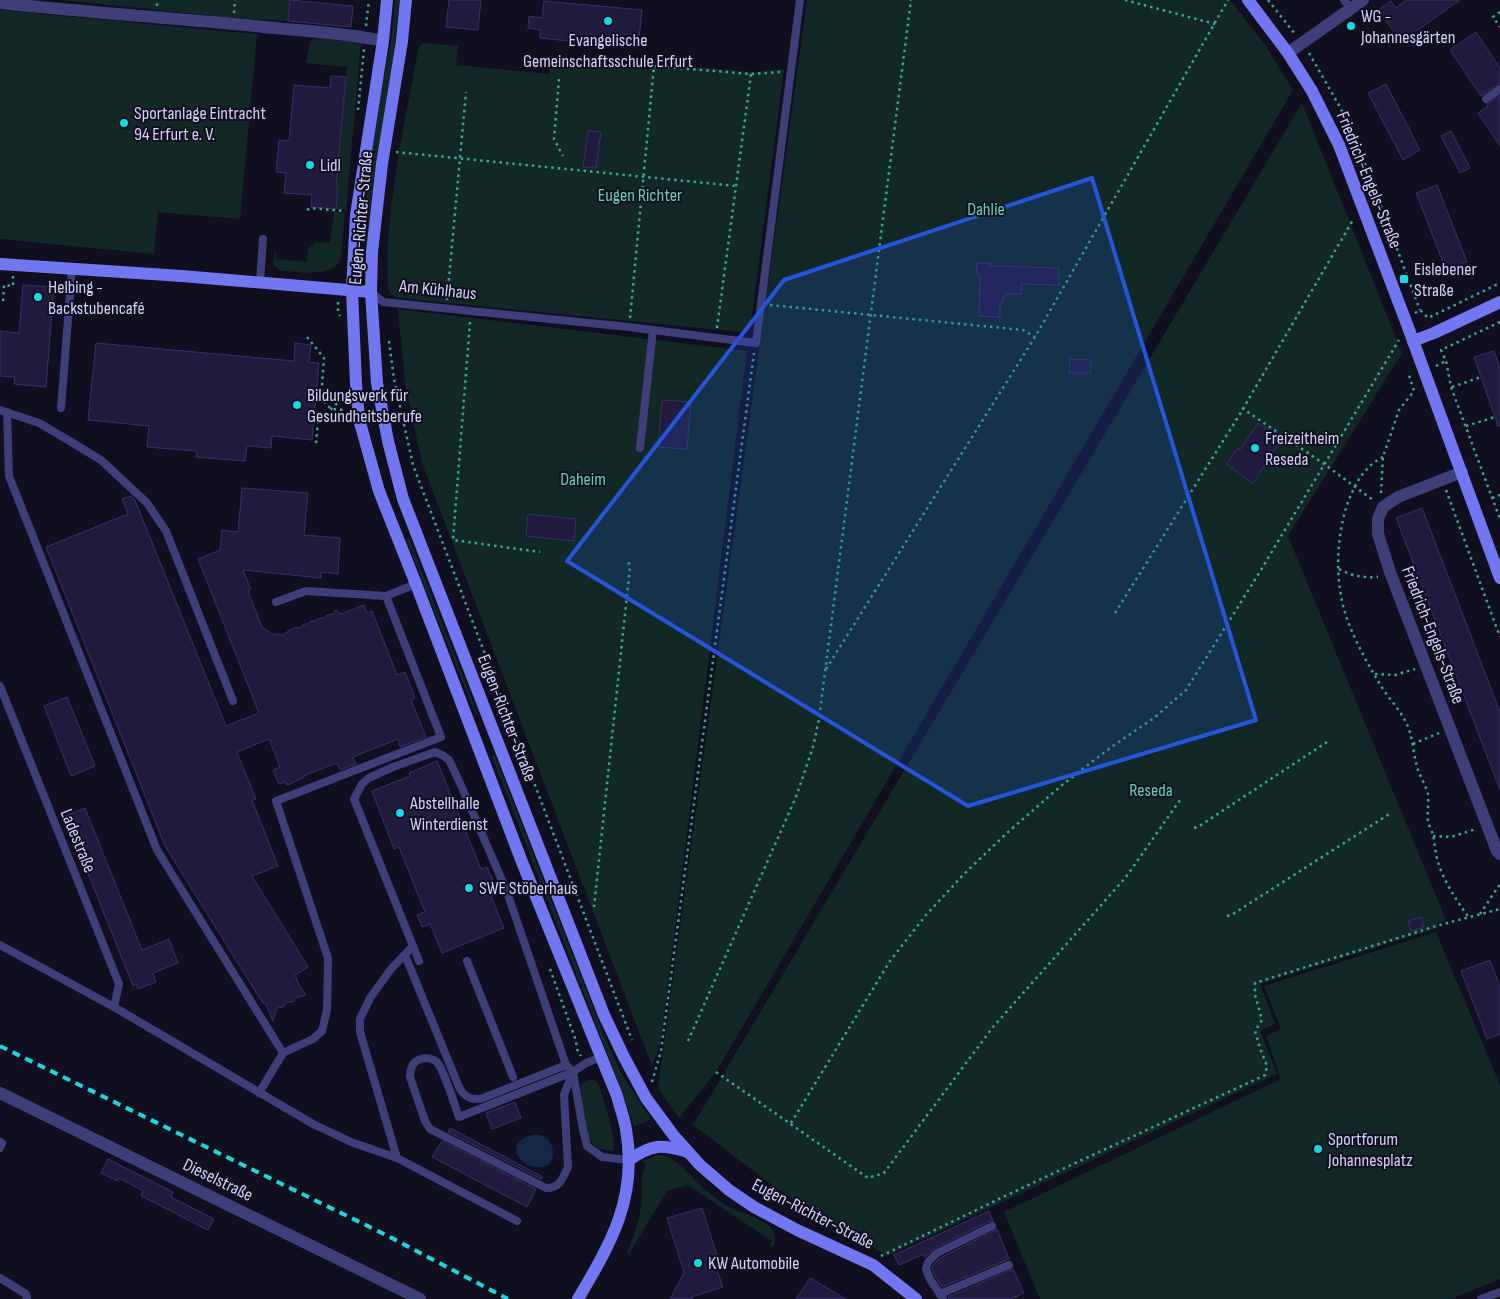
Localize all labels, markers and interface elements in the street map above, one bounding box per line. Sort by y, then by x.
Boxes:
place label: WG - Johannesgärten [1360,6,1455,48]
marker: Evangelische Gemeinschaftsschule Erfurt [602,15,614,27]
marker: WG - Johannesgärten [1345,20,1357,32]
place label: Evangelische Gemeinschaftsschule Erfurt [523,30,693,72]
place label: Sportanlage Eintracht 94 Erfurt e. V. [134,103,266,145]
street label: Friedrich-Engels-Straße [1332,109,1406,251]
marker: Sportanlage Eintracht 94 Erfurt e. V. [118,117,130,129]
street label: Eugen-Richter-Straße [345,150,377,286]
place label: Lidl [320,155,341,176]
marker: Lidl [304,159,316,171]
park label: Eugen Richter [598,185,682,206]
park label: Dahlie [967,199,1005,220]
place label: Eislebener Straße [1414,259,1477,301]
marker: Eislebener Straße [1398,273,1410,285]
street label: Am Kühlhaus [397,275,478,304]
place label: Helbing - Backstubencafé [48,277,145,319]
marker: Helbing - Backstubencafé [32,291,44,303]
place label: Bildungswerk für Gesundheitsberufe [307,385,422,427]
marker: Bildungswerk für Gesundheitsberufe [291,399,303,411]
place label: Freizeitheim Reseda [1265,428,1339,470]
marker: Freizeitheim Reseda [1249,442,1261,454]
park label: Daheim [560,469,606,490]
street label: Friedrich-Engels-Straße [1397,563,1469,707]
street label: Eugen-Richter-Straße [473,652,541,784]
park label: Reseda [1129,780,1173,801]
place label: Abstellhalle Winterdienst [409,793,489,835]
street label: Ladestraße [56,806,100,876]
marker: Abstellhalle Winterdienst [394,807,406,819]
place label: SWE Stöberhaus [479,878,578,899]
marker: SWE Stöberhaus [463,882,475,894]
place label: Sportforum Johannesplatz [1327,1129,1413,1171]
marker: Sportforum Johannesplatz [1312,1143,1324,1155]
street label: Dieselstraße [180,1154,256,1206]
street label: Eugen-Richter-Straße [748,1174,878,1254]
place label: KW Automobile [708,1253,799,1274]
marker: KW Automobile [692,1257,704,1269]

